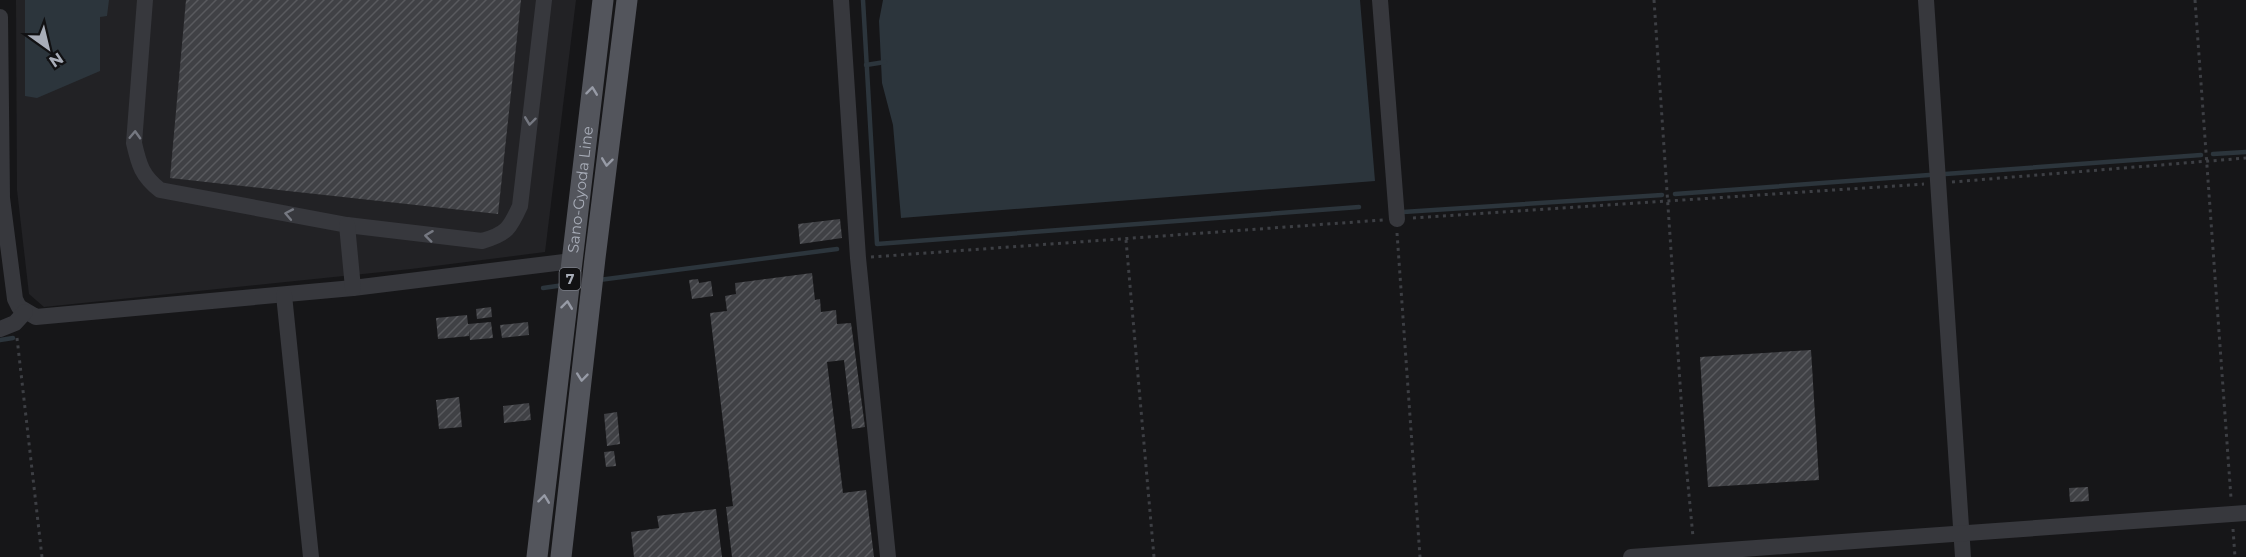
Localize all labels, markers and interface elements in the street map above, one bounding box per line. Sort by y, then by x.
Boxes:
north arrow [18,18,78,78]
text: N [45,49,67,72]
one-way arrow [586,86,598,95]
one-way arrow [524,116,537,125]
street label: Sano-Gyoda Line [563,125,597,254]
one-way arrow [129,131,141,140]
one-way arrow [601,158,614,167]
one-way arrow [284,209,294,221]
one-way arrow [424,230,433,243]
road number: 7 [560,268,580,290]
one-way arrow [560,301,573,310]
one-way arrow [576,372,588,381]
one-way arrow [537,494,549,503]

